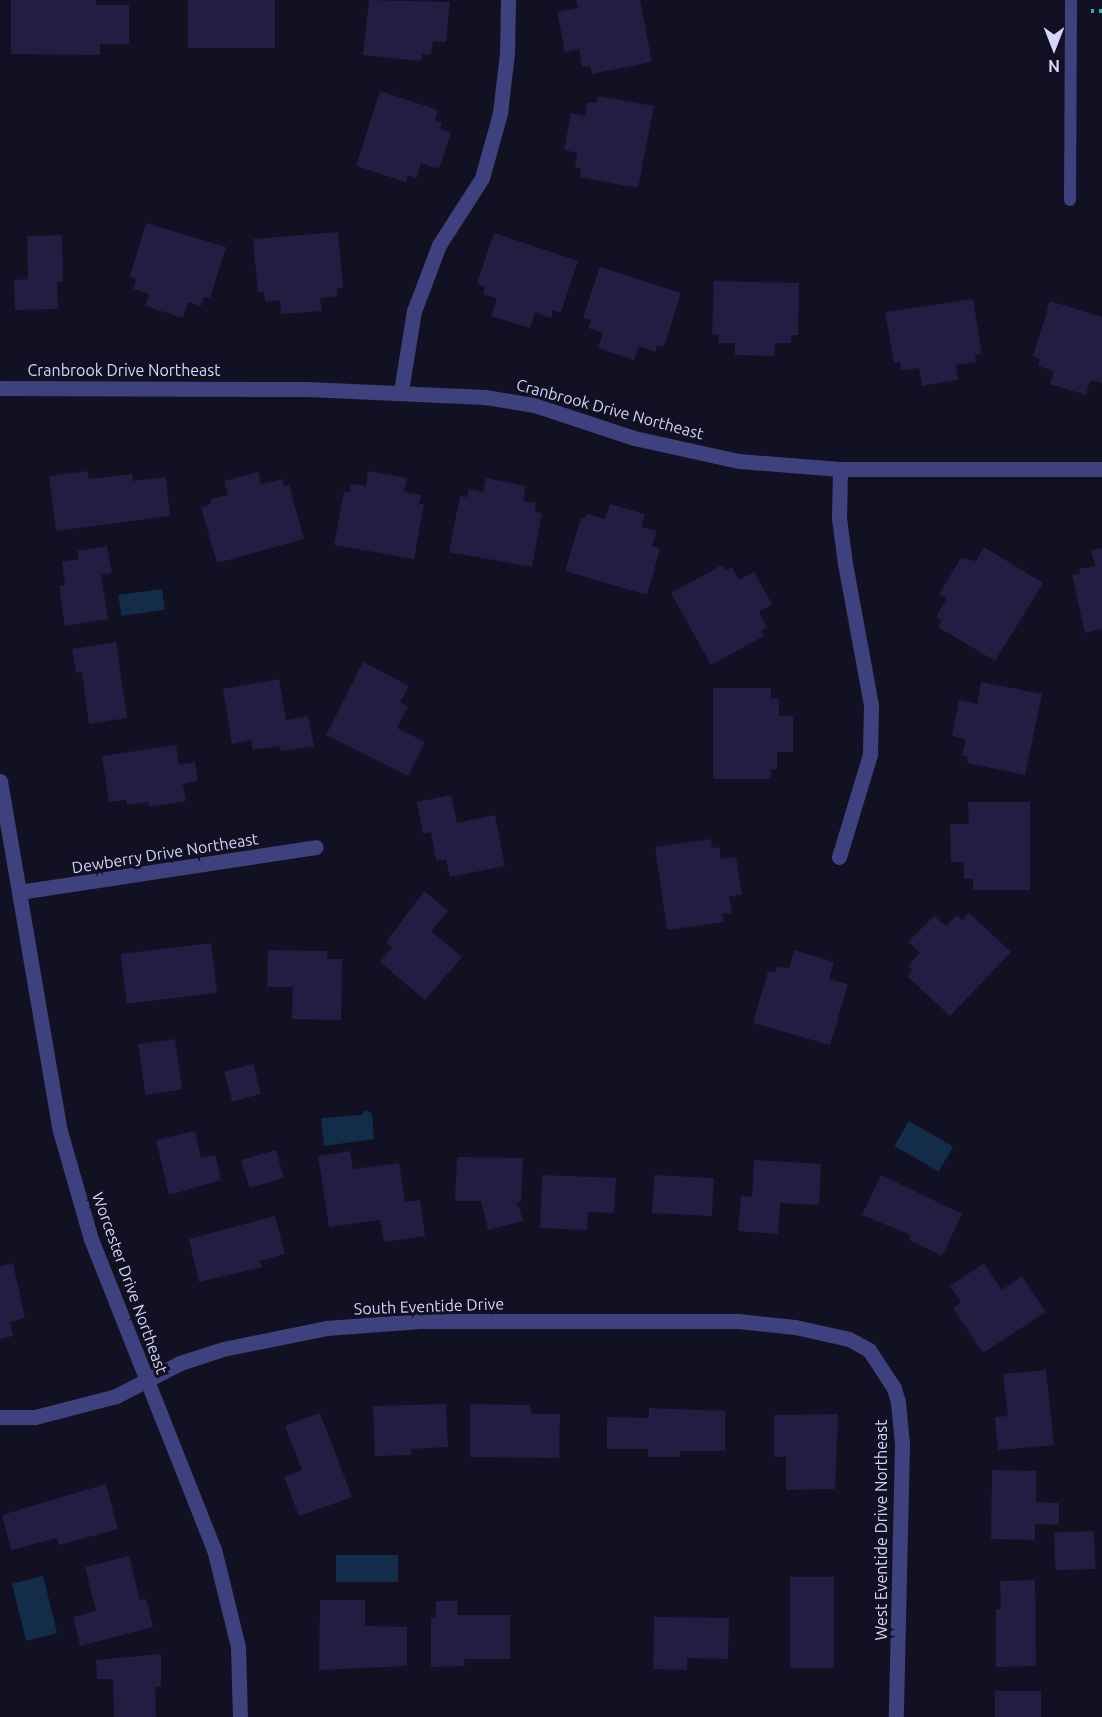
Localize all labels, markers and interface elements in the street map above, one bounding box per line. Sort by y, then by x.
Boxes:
north arrow [1024,18,1084,78]
text: N [1048,57,1060,75]
street label: Cranbrook Drive Northeast [27,360,221,380]
street label: Cranbrook Drive Northeast [514,375,706,443]
street label: Dewberry Drive Northeast [70,829,260,877]
street label: Worcester Drive Northeast [88,1190,172,1376]
street label: South Eventide Drive [354,1294,504,1318]
street label: West Eventide Drive Northeast [871,1420,891,1640]

